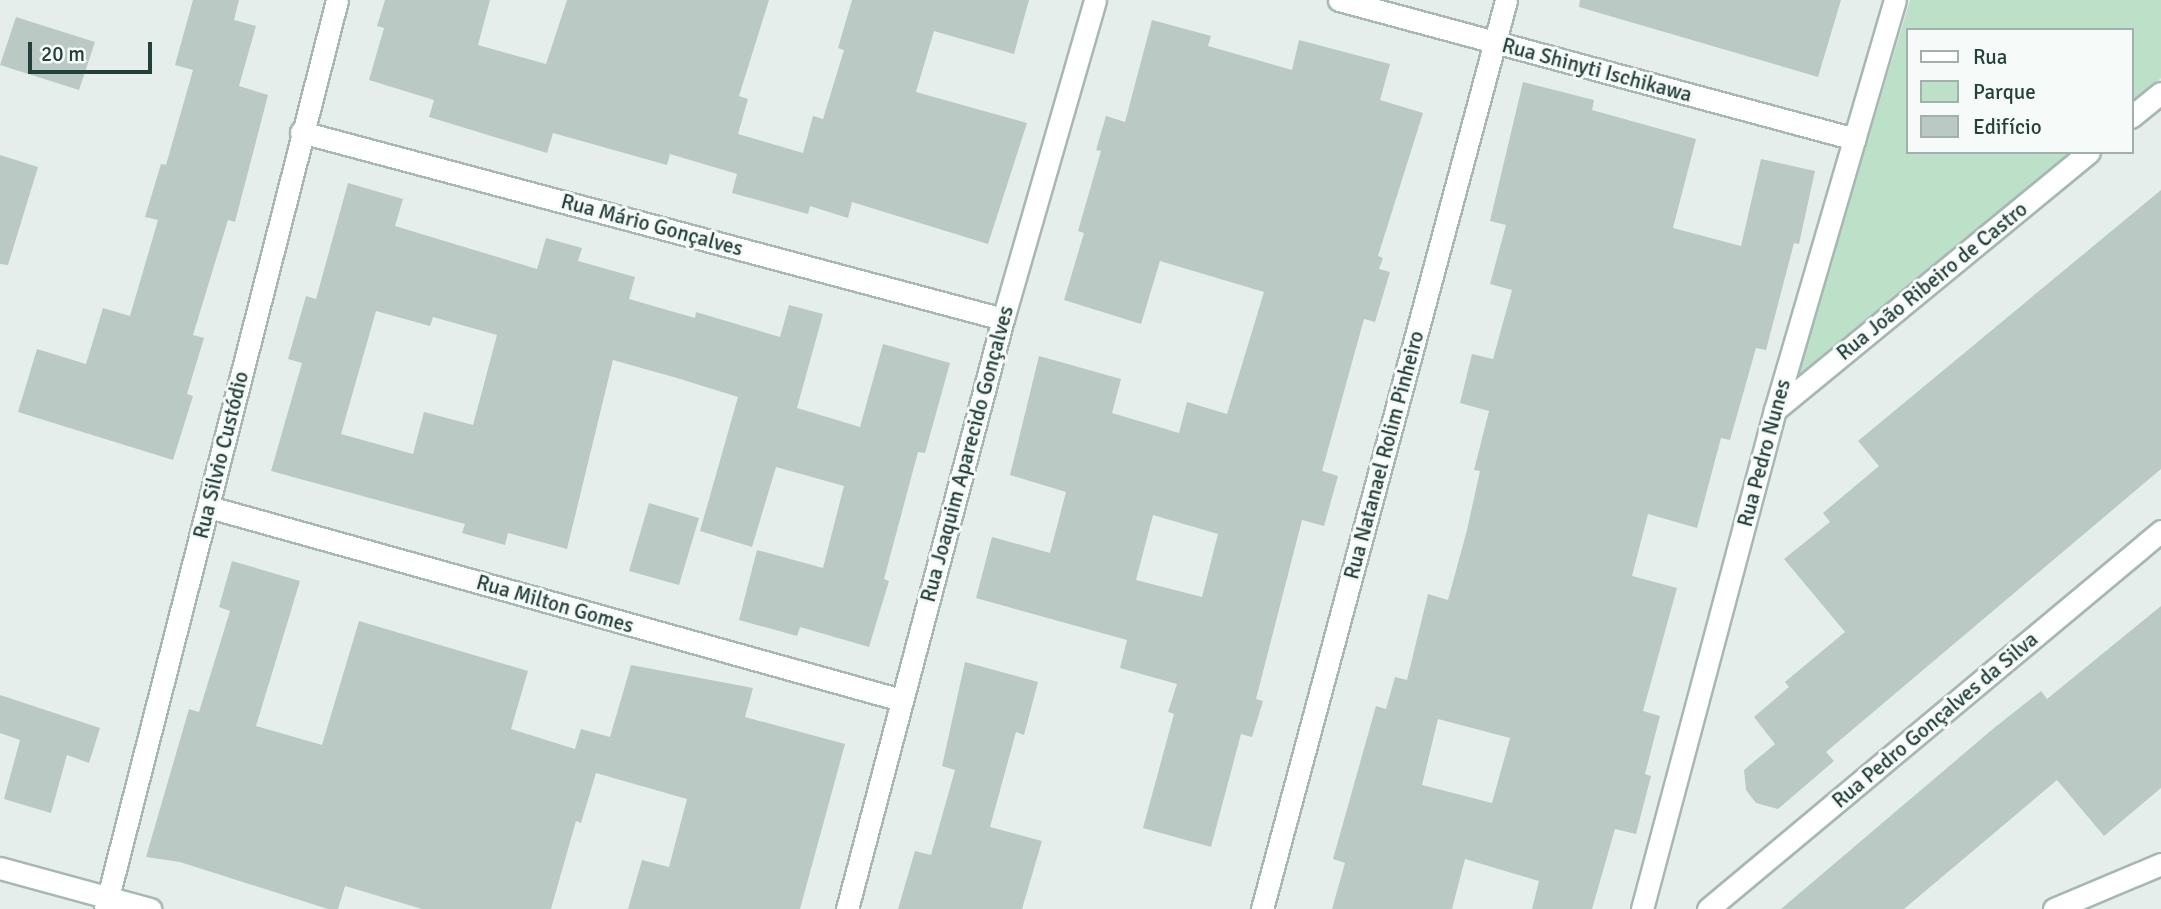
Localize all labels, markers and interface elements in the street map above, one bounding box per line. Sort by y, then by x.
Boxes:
scale bar [32,28,156,72]
legend [1906,28,2133,154]
street label: Rua Shinyti Ischikawa [1499,33,1695,107]
text: 20 m [41,41,85,67]
text: Rua [1973,44,2007,70]
text: Parque [1973,79,2036,105]
text: Edifício [1973,114,2042,140]
street label: Rua Mário Gonçalves [558,189,746,261]
street label: Rua João Ribeiro de Castro [1832,196,2032,366]
street label: Rua Joaquim Aparecido Gonçalves [915,303,1019,605]
street label: Rua Natanael Rolim Pinheiro [1339,328,1429,582]
street label: Rua Silvio Custódio [188,369,254,541]
street label: Rua Pedro Nunes [1732,376,1796,530]
street label: Rua Milton Gomes [473,570,637,638]
street label: Rua Pedro Gonçalves da Silva [1827,627,2043,813]

